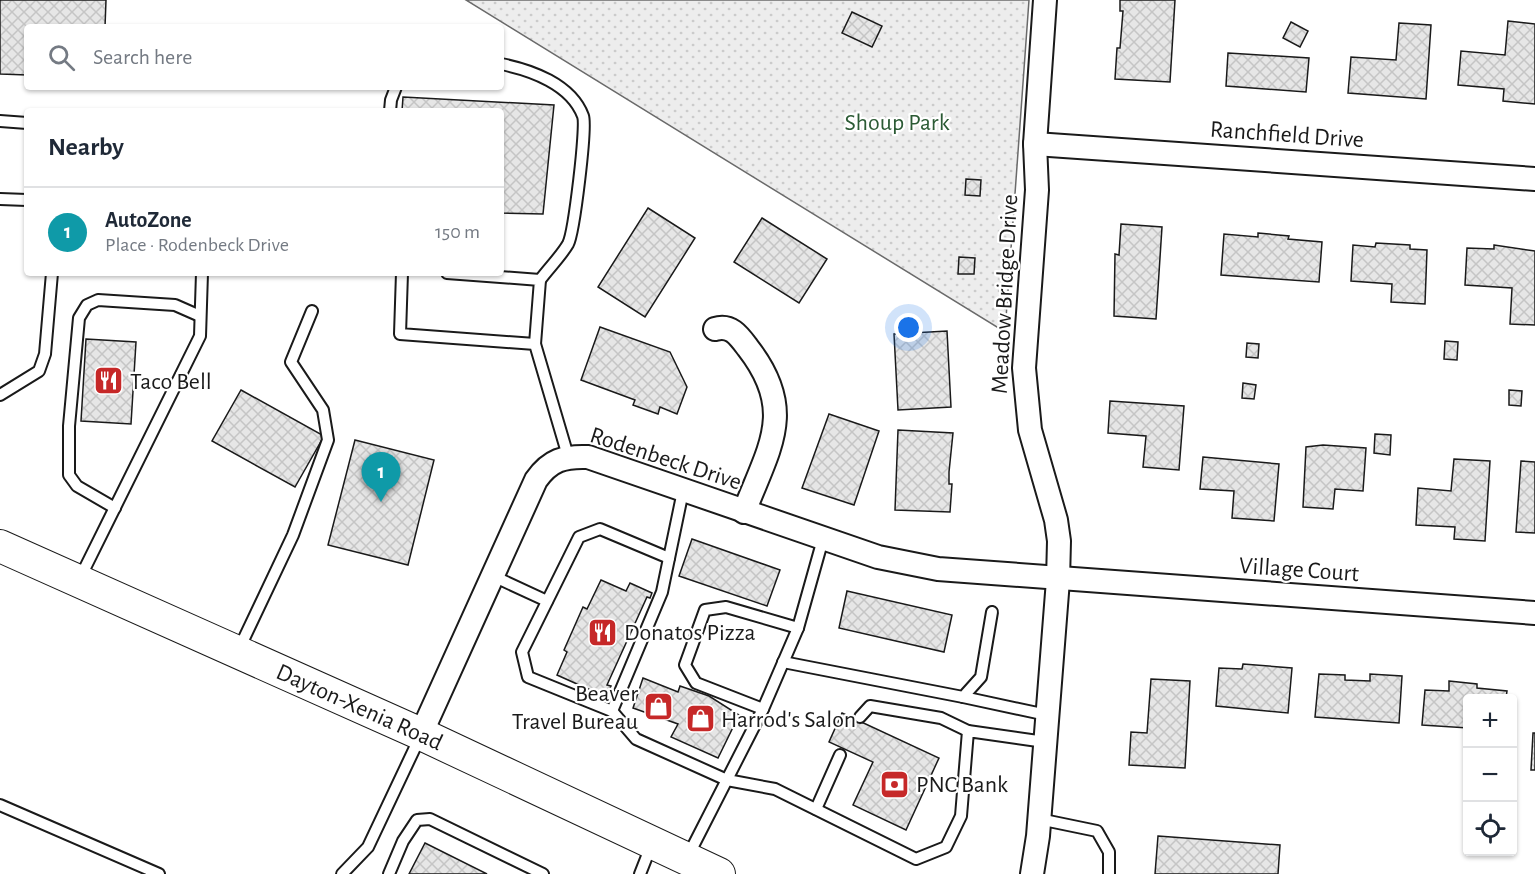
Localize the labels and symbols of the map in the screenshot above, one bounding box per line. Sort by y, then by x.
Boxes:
park label: Shoup Park [844,111,950,135]
street label: Ranchfield Drive [1209,118,1365,152]
street label: Meadow Bridge Drive [988,194,1022,394]
your location [894,313,923,342]
restaurant icon: Taco Bell [93,365,125,397]
place label: Taco Bell [130,370,212,394]
street label: Rodenbeck Drive [587,423,744,495]
pin: 1 [362,452,400,502]
street label: Village Court [1238,554,1360,586]
restaurant icon: Donatos Pizza [587,616,619,648]
place label: Donatos Pizza [624,621,756,645]
street label: Dayton-Xenia Road [272,660,446,755]
place label: Beaver Travel Bureau [512,682,638,734]
shop icon: Beaver Travel Bureau [643,691,675,723]
shop icon: Harrod's Salon [684,703,716,735]
place label: Harrod's Salon [721,708,856,732]
bank icon: PNC Bank [879,768,911,800]
place label: PNC Bank [916,773,1008,797]

